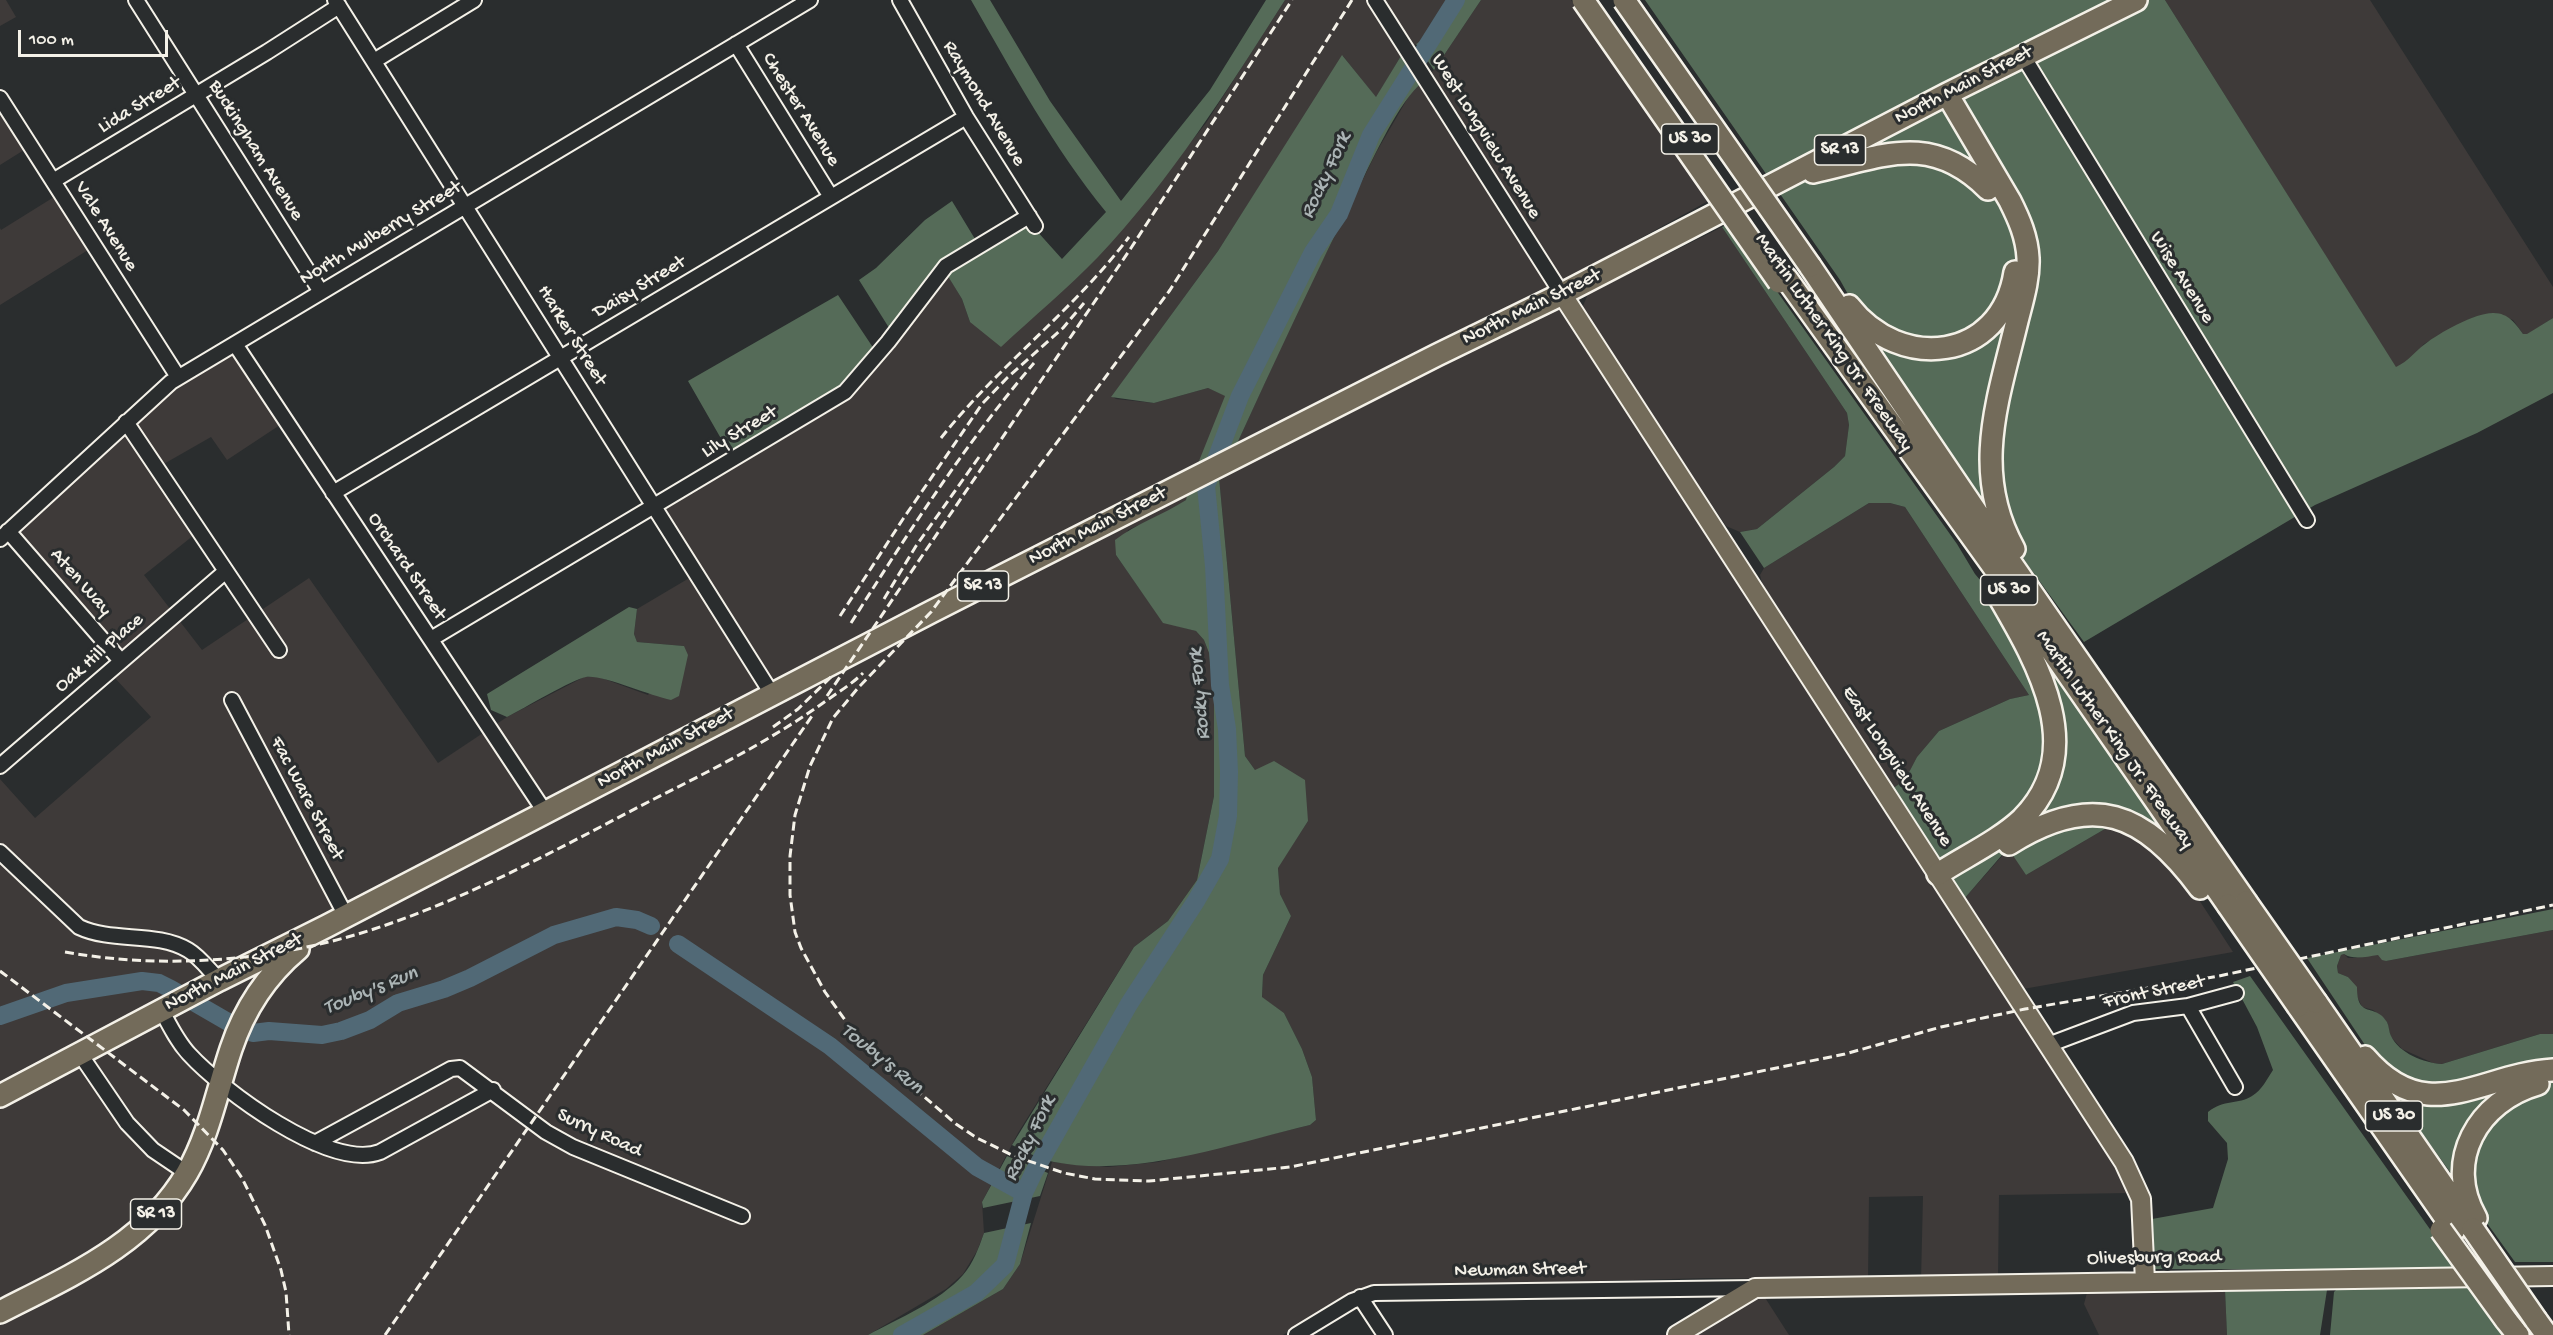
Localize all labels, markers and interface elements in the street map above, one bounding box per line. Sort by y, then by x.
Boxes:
scale bar [21,18,171,56]
text: 100 m [29,30,74,51]
street label: Raymond Avenue [936,37,1030,171]
street label: North Main Street [1891,41,2037,131]
street label: Chester Avenue [755,49,845,171]
street label: West Longview Avenue [1424,50,1546,224]
street label: Lida Street [94,72,186,140]
street label: Buckingham Avenue [202,76,308,226]
road number: US 30 [1662,124,1718,154]
water label: Rocky Fork [1296,129,1358,223]
road number: SR 13 [1814,135,1866,165]
street label: North Mulberry Street [296,176,466,292]
street label: Vale Avenue [68,177,142,277]
street label: Wise Avenue [2143,228,2219,328]
street label: Martin Luther King Jr. Freeway [1748,229,1918,457]
street label: Daisy Street [589,251,691,325]
street label: North Main Street [1459,264,1605,352]
street label: Harker Street [531,281,611,391]
street label: Lily Street [698,401,782,465]
street label: North Main Street [1025,482,1171,572]
street label: Orchard Street [361,509,451,625]
street label: Aten Way [44,544,116,622]
road number: SR 13 [958,571,1008,601]
road number: US 30 [1980,575,2038,605]
street label: Oak Hill Place [51,609,149,699]
street label: Martin Luther King Jr. Freeway [2029,626,2199,854]
water label: Rocky Fork [1184,647,1218,741]
street label: East Longview Avenue [1835,682,1957,852]
street label: North Main Street [594,703,738,795]
street label: Fac Ware Street [263,733,349,865]
street label: North Main Street [161,928,307,1018]
water label: Touby's Run [320,962,422,1022]
street label: Front Street [2101,971,2207,1015]
water label: Touby's Run [835,1019,927,1101]
water label: Rocky Fork [999,1092,1063,1186]
road number: US 30 [2366,1101,2422,1131]
street label: Surry Road [553,1104,645,1164]
road number: SR 13 [130,1199,182,1229]
street label: Olivesburg Road [2087,1246,2221,1272]
street label: Newman Street [1454,1258,1586,1284]

